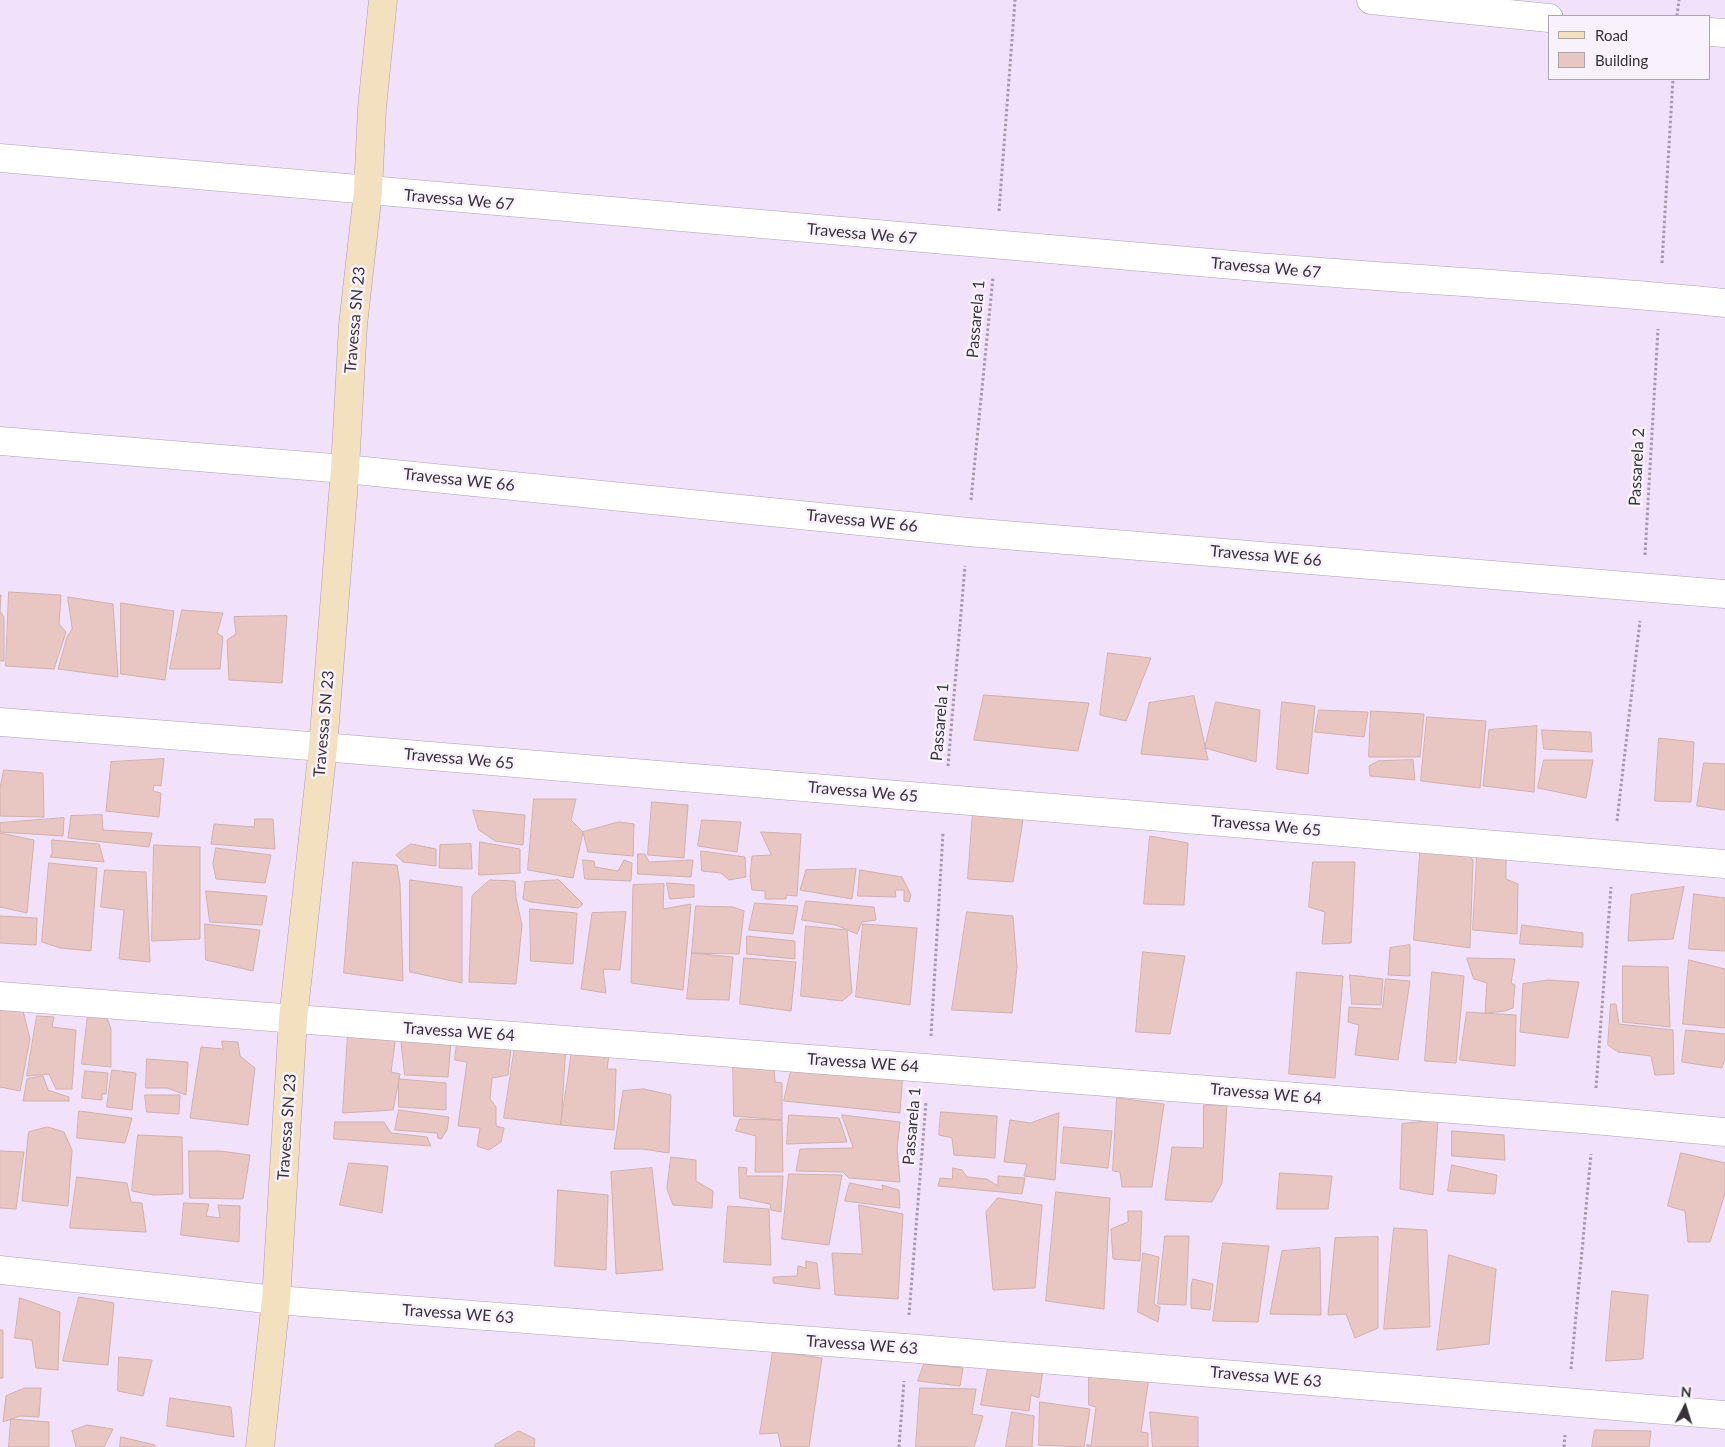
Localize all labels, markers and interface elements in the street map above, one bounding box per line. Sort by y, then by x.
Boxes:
legend [1548,15,1710,80]
text: Road [1595,26,1628,44]
text: Building [1595,51,1648,69]
street label: Travessa We 67 [403,186,515,214]
street label: Travessa We 67 [806,220,918,248]
street label: Travessa We 67 [1210,254,1322,282]
street label: Travessa SN 23 [341,266,369,374]
street label: Passarela 1 [963,279,989,359]
street label: Passarela 2 [1625,427,1649,507]
street label: Travessa WE 66 [402,465,516,495]
street label: Travessa WE 66 [805,506,919,536]
street label: Travessa WE 66 [1209,542,1323,570]
street label: Travessa SN 23 [310,670,338,778]
street label: Passarela 1 [927,682,953,762]
street label: Travessa We 65 [403,745,515,773]
street label: Travessa We 65 [807,778,919,806]
street label: Travessa We 65 [1210,812,1322,840]
street label: Travessa WE 64 [402,1019,516,1045]
street label: Travessa WE 64 [806,1050,920,1076]
street label: Travessa SN 23 [274,1073,300,1181]
street label: Travessa WE 64 [1209,1080,1323,1108]
street label: Passarela 1 [899,1086,925,1166]
street label: Travessa WE 63 [401,1301,515,1327]
street label: Travessa WE 63 [805,1332,919,1358]
street label: Travessa WE 63 [1209,1363,1323,1391]
north arrow [1660,1382,1710,1432]
text: N [1680,1383,1692,1400]

